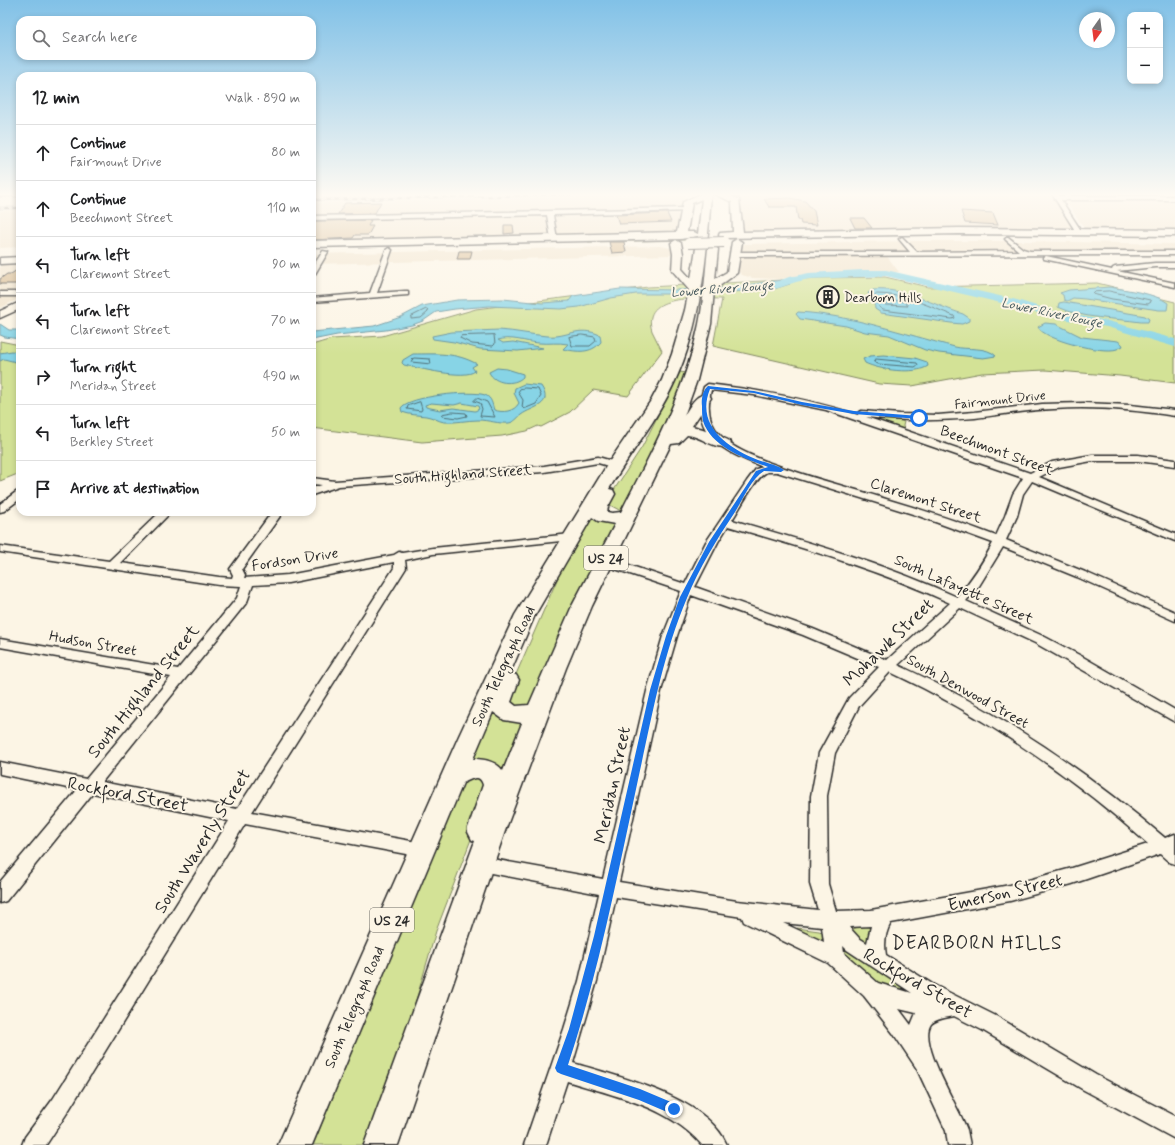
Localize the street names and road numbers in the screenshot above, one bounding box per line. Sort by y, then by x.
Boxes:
street label: Fairmount Drive [954,387,1047,414]
street label: Beechmont Street [937,421,1056,481]
street label: South Highland Street [394,460,533,491]
street label: Claremont Street [867,474,984,528]
street label: Fordson Drive [250,543,340,577]
road number: US 24 [584,546,628,570]
street label: South Lafayette Street [891,550,1037,630]
street label: Mohawk Street [838,593,940,692]
street label: South Telegraph Road [467,603,542,730]
street label: South Highland Street [82,619,207,765]
street label: Hudson Street [48,626,138,662]
street label: South Denwood Street [903,650,1032,734]
street label: Meridan Street [589,724,637,846]
street label: South Waverly Street [149,765,257,918]
street label: Rockford Street [65,772,190,820]
street label: Emerson Street [945,868,1065,918]
road number: US 24 [370,908,414,932]
street label: South Telegraph Road [320,943,391,1072]
street label: Rockford Street [858,943,976,1027]

